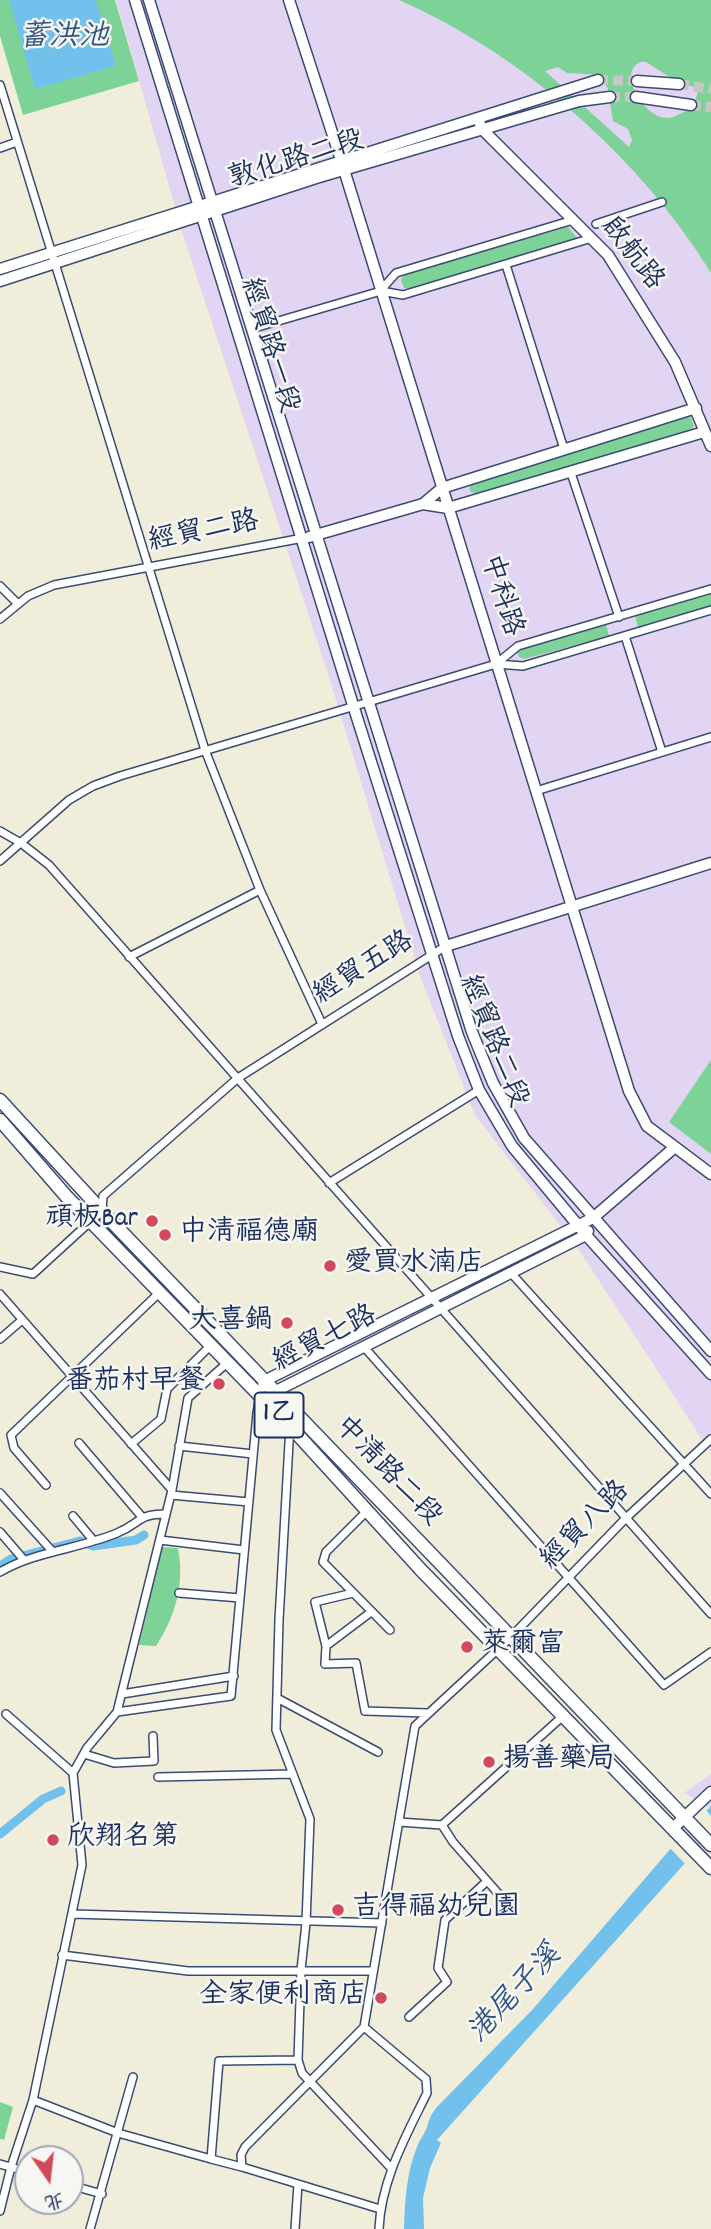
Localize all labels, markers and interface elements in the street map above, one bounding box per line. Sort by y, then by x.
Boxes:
water label: 蓄洪池 [19,22,109,58]
street label: 敦化路二段 [225,125,369,199]
street label: 啟航路 [591,212,669,298]
street label: 經貿路一段 [230,274,304,418]
street label: 經貿二路 [146,507,262,561]
street label: 中科路 [471,551,527,641]
street label: 經貿五路 [309,926,421,1014]
street label: 經貿路二段 [449,971,533,1113]
place label: 頑板Bar [45,1204,138,1238]
marker: 頑板Bar [144,1213,160,1229]
place label: 中清福德廟 [179,1218,319,1252]
marker: 中清福德廟 [157,1227,173,1243]
place label: 愛買水湳店 [344,1249,484,1283]
marker: 愛買水湳店 [322,1258,338,1274]
street label: 經貿七路 [268,1301,384,1381]
place label: 大喜鍋 [189,1306,273,1340]
marker: 大喜鍋 [279,1315,295,1331]
place label: 番茄村早餐 [65,1367,205,1401]
marker: 番茄村早餐 [211,1376,227,1392]
road number: 1乙 [254,1392,304,1438]
street label: 中清路二段 [325,1411,447,1535]
street label: 經貿八路 [536,1476,638,1578]
place label: 萊爾富 [481,1630,565,1664]
marker: 萊爾富 [459,1639,475,1655]
place label: 揚善藥局 [503,1745,615,1779]
marker: 揚善藥局 [481,1754,497,1770]
place label: 欣翔名第 [67,1823,179,1857]
marker: 欣翔名第 [45,1832,61,1848]
place label: 吉得福幼兒園 [352,1893,520,1927]
marker: 吉得福幼兒園 [330,1902,346,1918]
water label: 港尾子溪 [463,1940,571,2052]
place label: 全家便利商店 [199,1981,367,2015]
marker: 全家便利商店 [373,1990,389,2006]
north arrow [14,2145,84,2215]
text: 北 [41,2184,66,2214]

